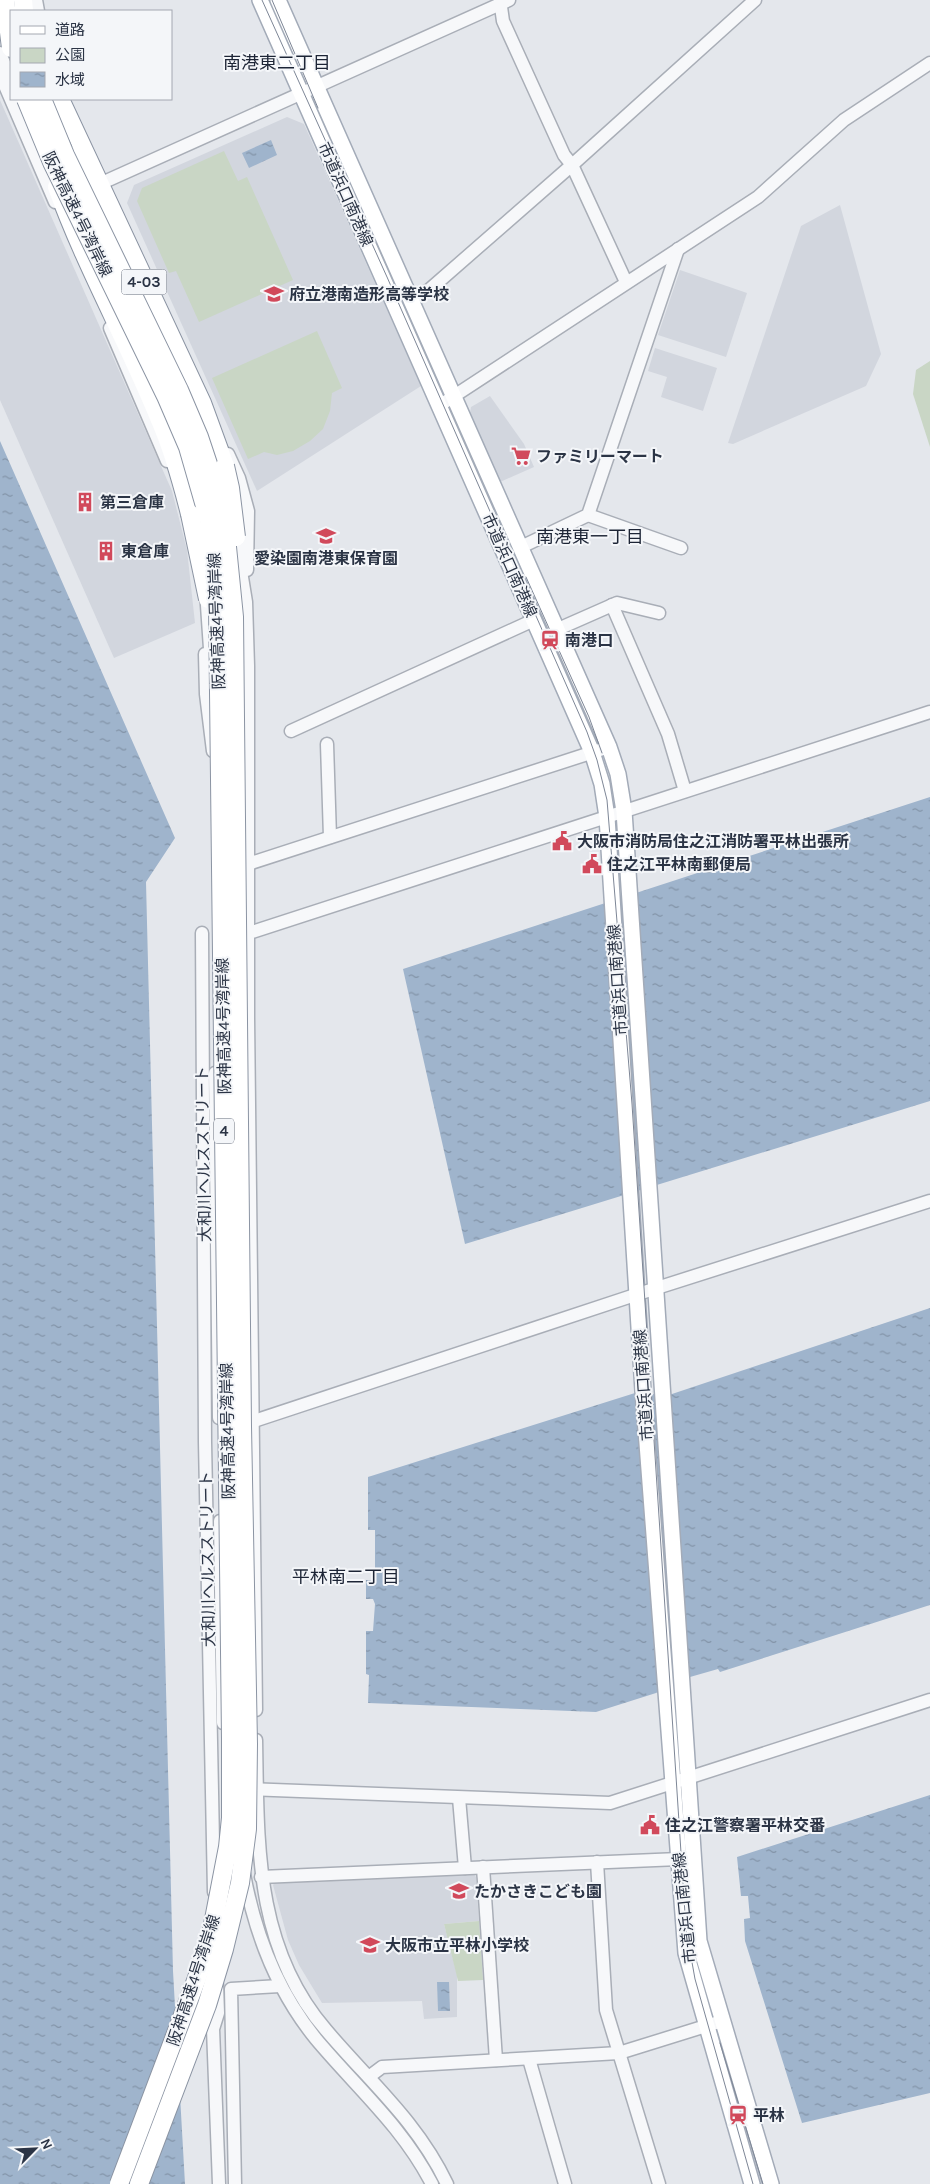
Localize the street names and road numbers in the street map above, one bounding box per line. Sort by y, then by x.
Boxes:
street label: 市道浜口南港線 [314,139,377,249]
street label: 阪神高速4号湾岸線 [39,149,116,280]
road number: 4-03 [122,270,166,294]
street label: 市道浜口南港線 [478,510,541,620]
street label: 阪神高速4号湾岸線 [205,552,228,690]
street label: 市道浜口南港線 [604,923,631,1036]
street label: 阪神高速4号湾岸線 [213,957,234,1095]
street label: 大和川ヘルスストリート [192,1066,215,1242]
road number: 4 [214,1118,234,1144]
street label: 市道浜口南港線 [630,1328,657,1441]
street label: 阪神高速4号湾岸線 [217,1362,238,1500]
street label: 大和川ヘルスストリート [196,1471,219,1647]
street label: 市道浜口南港線 [669,1851,700,1965]
street label: 阪神高速4号湾岸線 [163,1912,224,2048]

